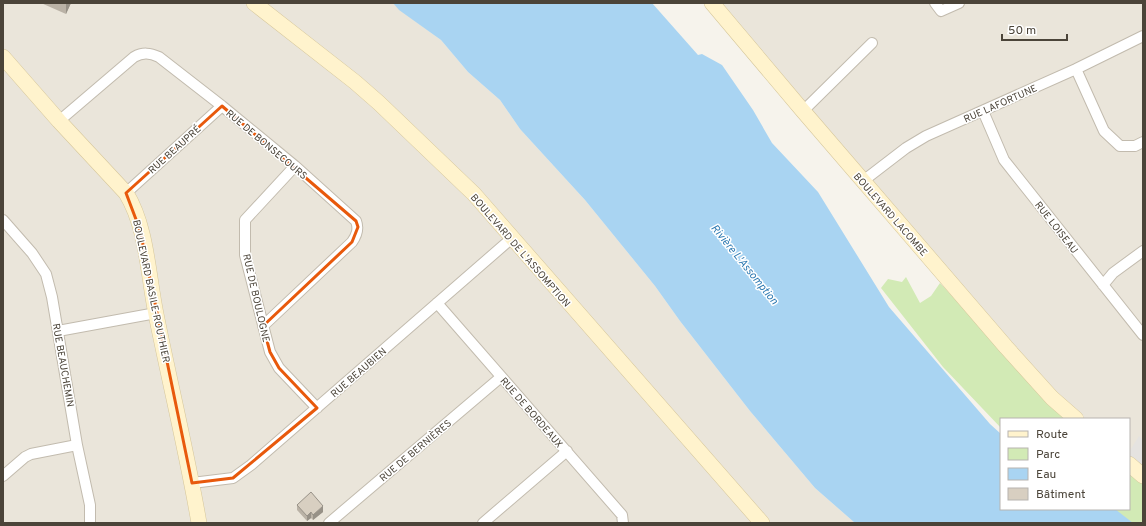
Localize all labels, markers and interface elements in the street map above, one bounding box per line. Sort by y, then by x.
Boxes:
scale bar [1002,16,1067,42]
text: 50 m [1008,23,1036,39]
street label: RUE LAFORTUNE [962,82,1039,126]
street label: RUE DE BONSECOURS [223,107,309,183]
street label: RUE BEAUPRÉ [146,123,204,177]
street label: BOULEVARD LACOMBE [850,171,930,259]
street label: BOULEVARD DE L'ASSOMPTION [467,192,573,310]
street label: RUE LOISEAU [1031,199,1080,257]
street label: BOULEVARD BASILE-ROUTHIER [129,219,172,364]
water label: Rivière L'Assomption [707,222,781,308]
street label: RUE DE BOULOGNE [239,253,272,344]
street label: RUE BEAUCHEMIN [49,322,76,408]
street label: RUE BEAUBIEN [328,345,390,401]
street label: RUE DE BORDEAUX [497,375,565,451]
street label: RUE DE BERNIÈRES [377,417,455,485]
legend [1000,418,1130,510]
text: Route [1036,427,1068,443]
text: Parc [1036,447,1060,463]
text: Eau [1036,467,1056,483]
text: Bâtiment [1036,487,1086,503]

